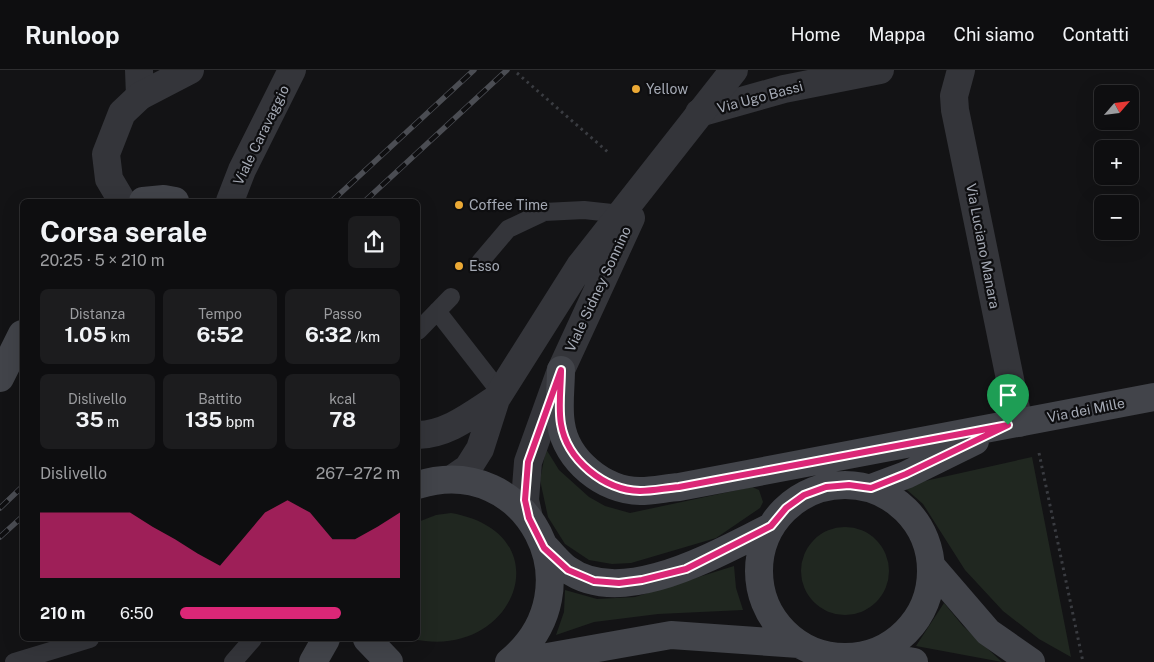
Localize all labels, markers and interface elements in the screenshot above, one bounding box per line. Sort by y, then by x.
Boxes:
text: Runloop [25,21,120,49]
text: Home [791,24,840,45]
text: Mappa [868,24,926,45]
text: Chi siamo [954,24,1034,45]
text: Contatti [1062,24,1129,45]
street label: Via Ugo Bassi [715,78,805,116]
place label: Yellow [646,81,688,97]
street label: Viale Caravaggio [230,82,292,188]
marker: Yellow [630,83,642,95]
north arrow [1094,85,1139,130]
map controls [1094,85,1139,240]
button: + [1094,140,1139,185]
street label: Via Luciano Manara [963,182,1003,310]
button: − [1094,195,1139,240]
place label: Coffee Time [469,197,548,213]
marker: Coffee Time [453,199,465,211]
text: Corsa serale [40,215,207,248]
button: share [348,216,400,268]
street label: Viale Sidney Sonnino [562,224,634,354]
text: 20:25 · 5 × 210 m [40,251,165,270]
place label: Esso [469,258,500,274]
marker: Esso [453,260,465,272]
text: Distanza [69,306,125,322]
text: Tempo [198,306,242,322]
text: Passo [323,306,362,322]
text: 1.05 [64,322,107,347]
text: 6:52 [196,322,244,347]
text: 6:32 [305,322,352,347]
text: km [107,329,130,345]
text: /km [352,329,380,345]
pin [987,374,1029,425]
icon: arrive [994,381,1022,409]
text: Dislivello [68,391,127,407]
text: Battito [198,391,242,407]
text: kcal [329,391,356,407]
street label: Via dei Mille [1046,395,1126,425]
text: 35 [76,407,104,432]
text: 135 [185,407,222,432]
text: 78 [329,407,356,432]
text: m [104,414,119,430]
text: bpm [222,414,255,430]
text: Dislivello [40,464,107,483]
text: 267–272 m [316,464,400,483]
text: 210 m [40,604,85,623]
text: 6:50 [120,604,154,623]

